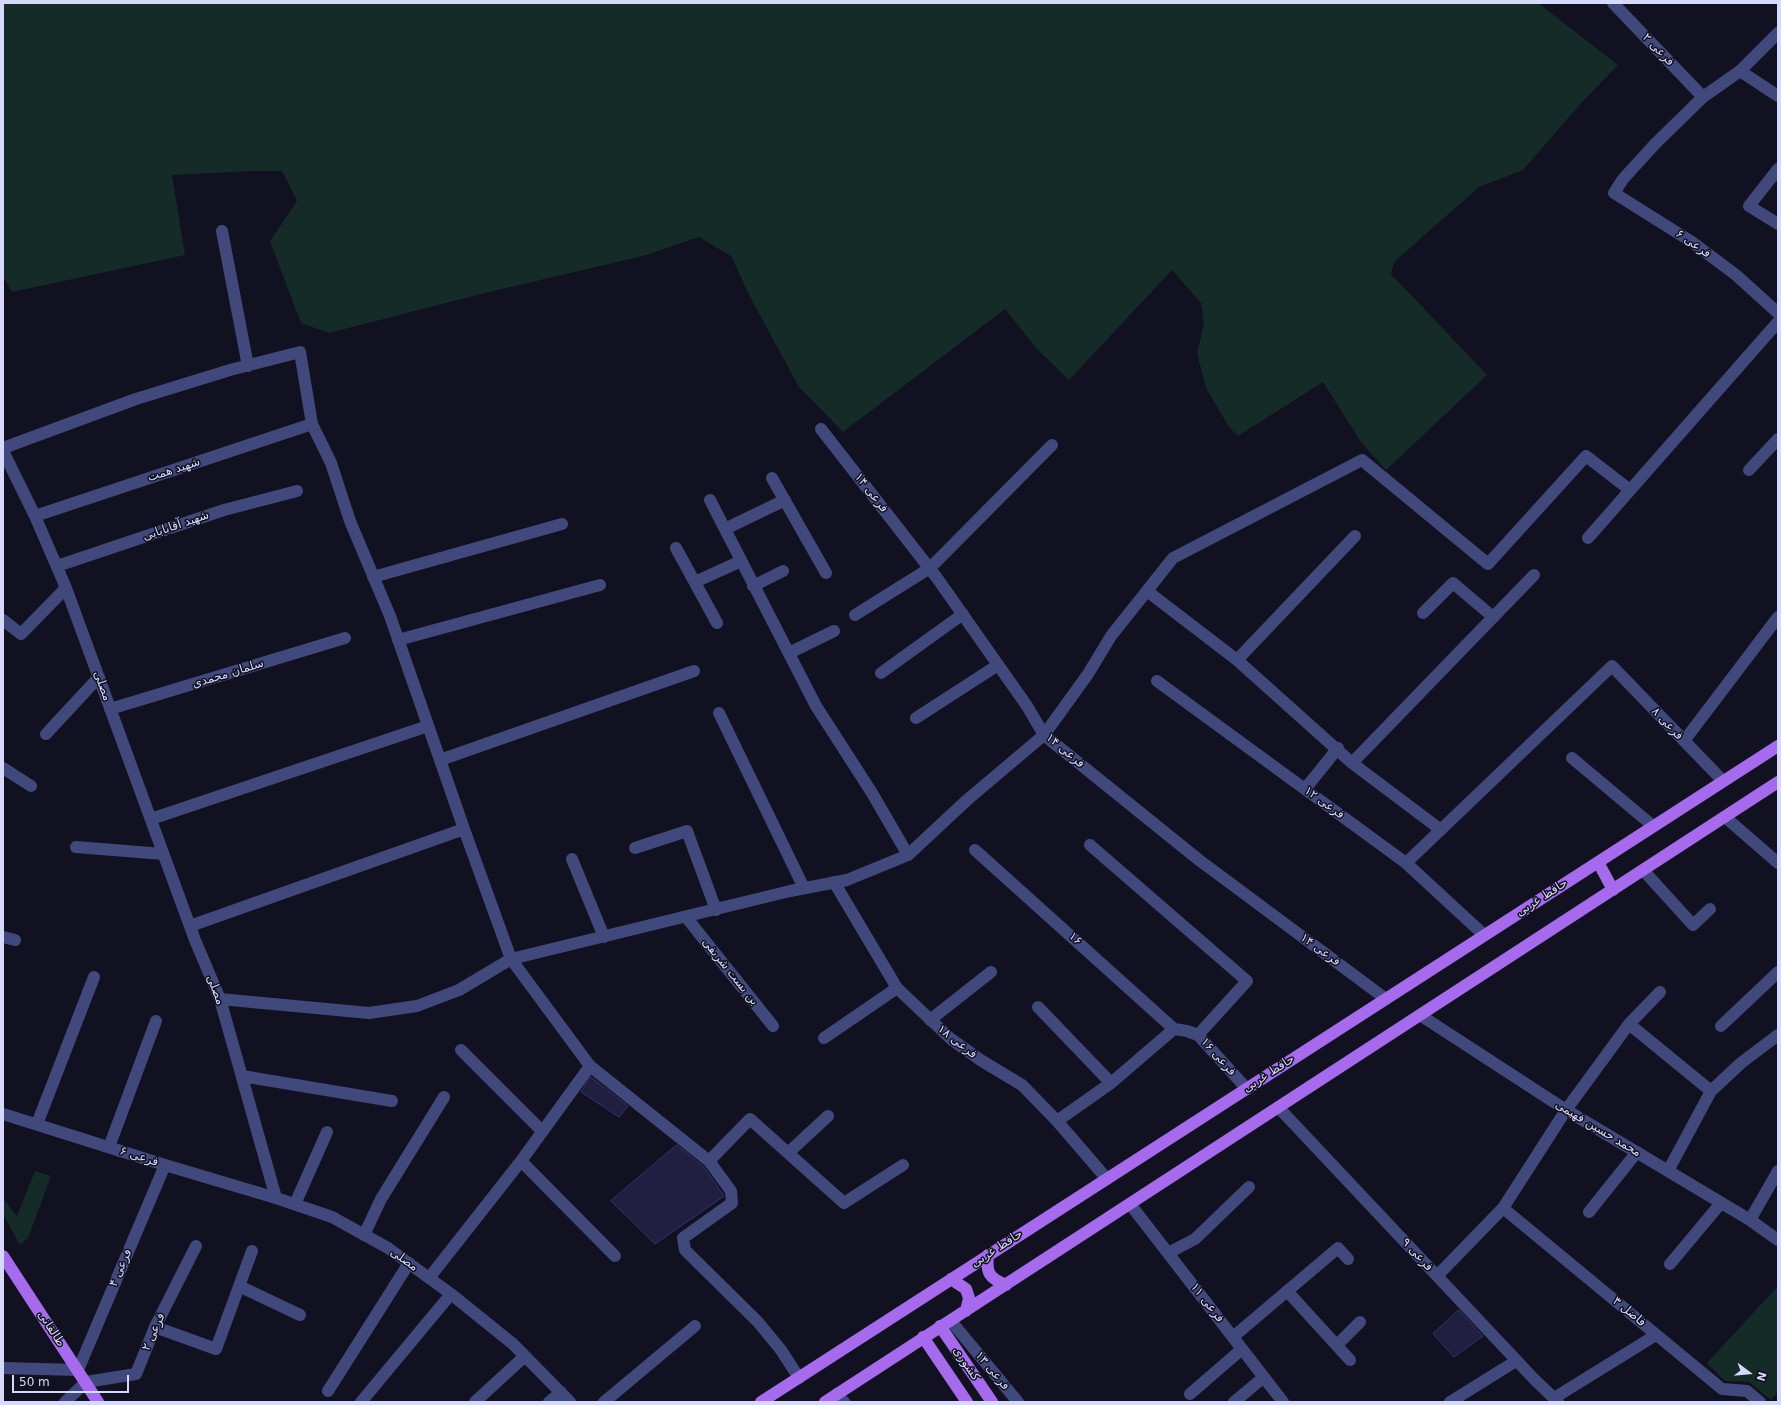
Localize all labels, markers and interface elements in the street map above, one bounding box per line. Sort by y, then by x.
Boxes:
street label: فرعی ۲ [1639,31,1677,69]
street label: فرعی ۶ [1673,227,1713,261]
street label: شهید همت [146,455,202,485]
street label: فرعی ۱۴ [851,470,891,516]
street label: شهید آقابابایی [141,508,211,544]
street label: سلمان محمدی [190,656,266,692]
street label: مصلی [90,669,114,703]
street label: فرعی ۸ [1648,705,1686,743]
street label: فرعی ۱۴ [1043,731,1087,771]
street label: فرعی ۱۲ [1301,784,1347,822]
street label: حافظ غربی [1514,876,1570,920]
street label: ۱۶ [1065,929,1085,949]
street label: فرعی ۱۴ [1297,931,1343,969]
street label: بن بست شریفی [699,936,761,1008]
street label: مصلی [203,973,227,1007]
street label: فرعی ۱۸ [934,1022,980,1062]
street label: فرعی ۱۶ [1197,1035,1239,1079]
street label: حافظ غربی [1241,1052,1297,1096]
street label: محمد حسین فهیمی [1552,1098,1644,1160]
street label: فرعی ۶ [118,1144,160,1170]
street label: حافظ غربی [969,1227,1025,1271]
street label: فرعی ۹ [1398,1236,1436,1274]
street label: مصلی [387,1245,421,1275]
street label: فرعی ۴ [107,1247,135,1289]
street label: فرعی ۱۱ [1187,1280,1227,1326]
street label: فاضل ۳ [1609,1294,1649,1330]
street label: طالقانی [34,1308,68,1350]
street label: فرعی ۲ [139,1311,169,1353]
street label: کشوری [949,1344,983,1384]
street label: فرعی ۱۳ [972,1349,1012,1393]
north arrow [1729,1353,1769,1393]
scale bar [14,1367,131,1393]
text: N [1753,1370,1769,1383]
text: 50 m [19,1375,50,1389]

